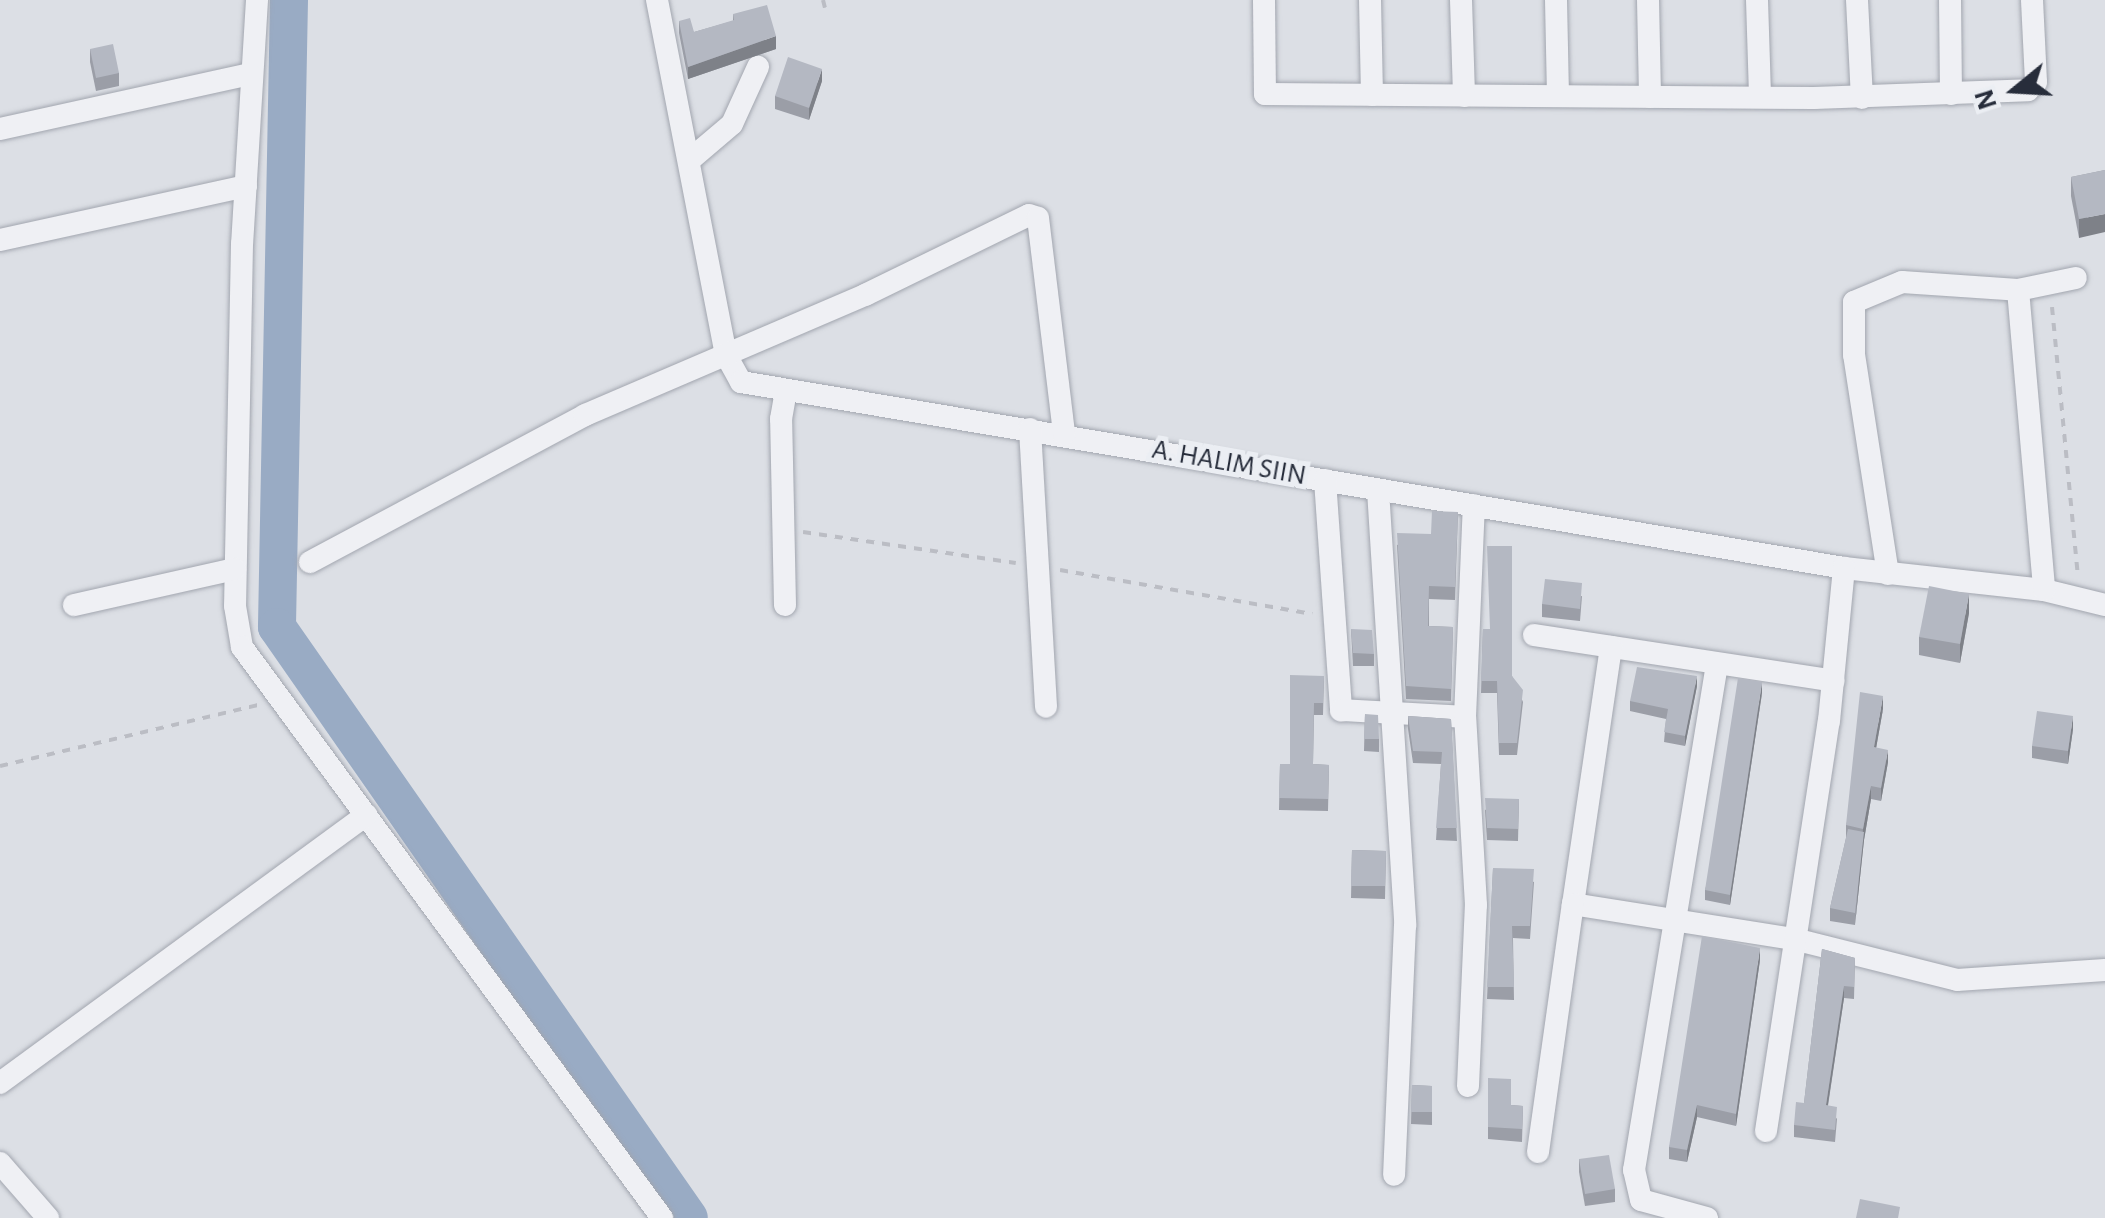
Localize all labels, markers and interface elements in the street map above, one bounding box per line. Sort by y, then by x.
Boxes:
north arrow [1965,40,2065,140]
text: N [1970,86,2003,113]
street label: A. HALIM SIIN [1149,433,1309,493]

